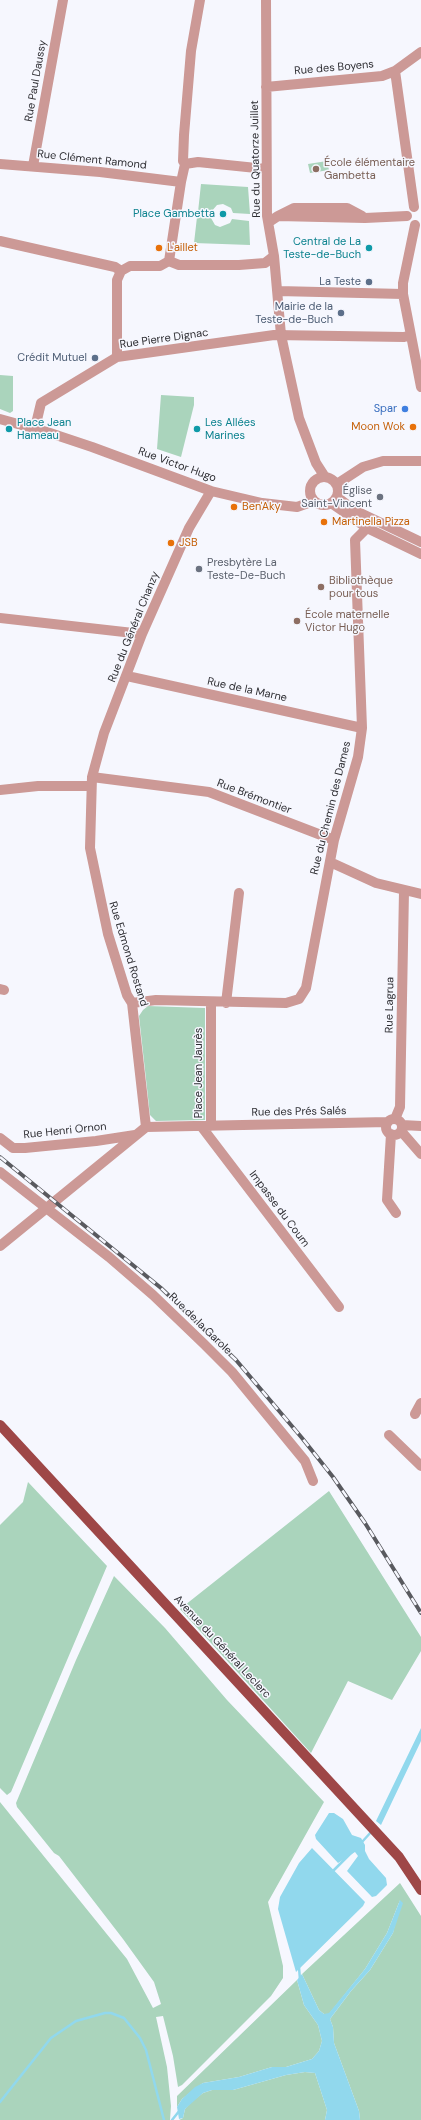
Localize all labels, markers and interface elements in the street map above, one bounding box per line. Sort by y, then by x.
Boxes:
street label: Rue Paul Daussy [22,39,50,123]
street label: Rue des Boyens [294,58,374,78]
street label: Rue du Quatorze Juillet [248,100,264,218]
street label: Rue Clément Ramond [37,148,147,172]
place label: École élémentaire Gambetta [324,156,415,182]
marker: École élémentaire Gambetta [311,164,321,174]
place label: Place Gambetta [133,207,215,221]
marker: Place Gambetta [218,209,228,219]
place label: Central de La Teste-de-Buch [283,235,361,261]
place label: L'aillet [167,241,198,255]
marker: L'aillet [154,243,164,253]
marker: Central de La Teste-de-Buch [364,243,374,253]
place label: La Teste [319,275,361,289]
marker: La Teste [364,277,374,287]
place label: Mairie de la Teste-de-Buch [255,300,333,326]
marker: Mairie de la Teste-de-Buch [336,308,346,318]
street label: Rue Pierre Dignac [119,326,209,352]
place label: Crédit Mutuel [17,351,87,365]
marker: Crédit Mutuel [90,353,100,363]
place label: Spar [374,402,397,416]
marker: Spar [400,404,410,414]
place label: Place Jean Hameau [17,416,71,442]
place label: Les Allées Marines [205,416,255,442]
place label: Moon Wok [351,420,405,434]
marker: Moon Wok [408,422,418,432]
marker: Place Jean Hameau [4,424,14,434]
marker: Les Allées Marines [192,424,202,434]
street label: Rue Victor Hugo [136,445,218,485]
place label: Église Saint-Vincent [301,484,372,510]
marker: Église Saint-Vincent [375,492,385,502]
place label: Ben'Aky [242,500,281,514]
marker: Ben'Aky [229,502,239,512]
place label: Martinella Pizza [332,515,410,529]
marker: Martinella Pizza [319,517,329,527]
place label: JSB [179,536,198,550]
marker: JSB [166,538,176,548]
place label: Presbytère La Teste-De-Buch [207,556,285,582]
marker: Presbytère La Teste-De-Buch [194,564,204,574]
street label: Rue du Général Chanzy [106,570,162,684]
place label: Bibliothèque pour tous [329,574,393,600]
marker: Bibliothèque pour tous [316,582,326,592]
place label: École maternelle Victor Hugo [305,608,389,634]
marker: École maternelle Victor Hugo [292,616,302,626]
street label: Rue de la Marne [206,675,288,705]
street label: Rue du Chemin des Dames [308,740,354,876]
street label: Rue Brémontier [215,777,293,817]
street label: Rue Edmond Rostand [106,900,150,1008]
street label: Rue Lagrua [383,977,397,1033]
street label: Place Jean Jaurès [192,1028,206,1118]
street label: Rue des Prés Salés [251,1105,347,1119]
street label: Rue Henri Ornon [23,1120,107,1142]
street label: Impasse du Coum [246,1168,312,1250]
street label: Rue de la Garole [166,1290,234,1358]
street label: Avenue du Général Leclerc [171,1593,273,1701]

